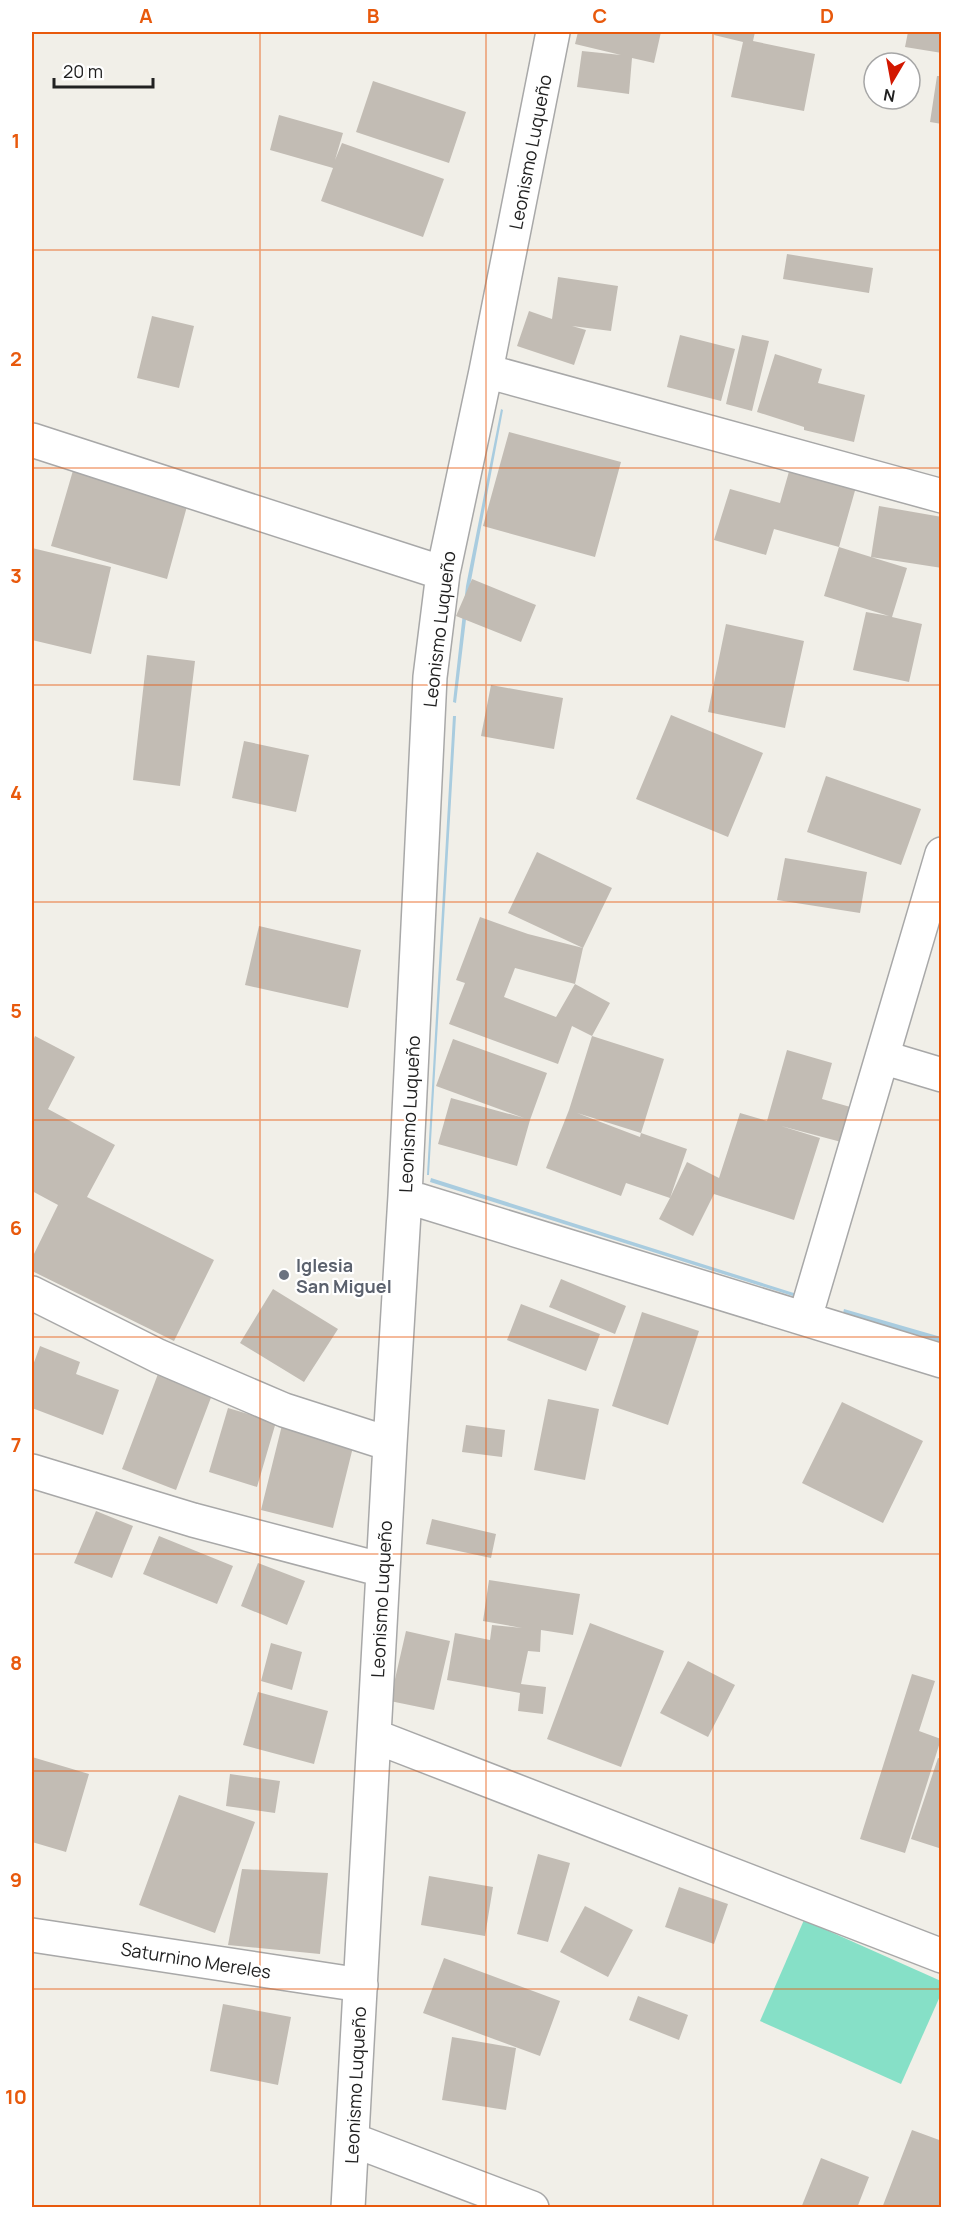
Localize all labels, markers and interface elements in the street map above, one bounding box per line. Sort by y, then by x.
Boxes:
text: A [139,2,153,29]
text: B [367,2,380,29]
text: C [593,2,607,29]
text: D [820,2,834,29]
scale bar [54,51,153,89]
north arrow [862,51,922,111]
text: 20 m [63,59,103,83]
street label: Leonismo Luqueño [503,73,557,231]
text: N [882,84,897,108]
text: 1 [12,127,20,154]
text: 2 [10,345,22,372]
street label: Leonismo Luqueño [418,549,460,709]
text: 3 [10,562,22,589]
text: 4 [10,779,22,806]
text: 5 [10,997,22,1024]
street label: Leonismo Luqueño [393,1035,425,1193]
text: 6 [10,1214,22,1241]
place label: Iglesia San Miguel [296,1253,392,1298]
marker: Iglesia San Miguel [277,1268,291,1282]
text: 7 [11,1431,21,1458]
street label: Leonismo Luqueño [365,1520,397,1678]
text: 8 [10,1649,22,1676]
text: 9 [10,1866,22,1893]
street label: Saturnino Mereles [119,1936,273,1984]
street label: Leonismo Luqueño [339,2006,371,2164]
text: 10 [5,2083,27,2110]

